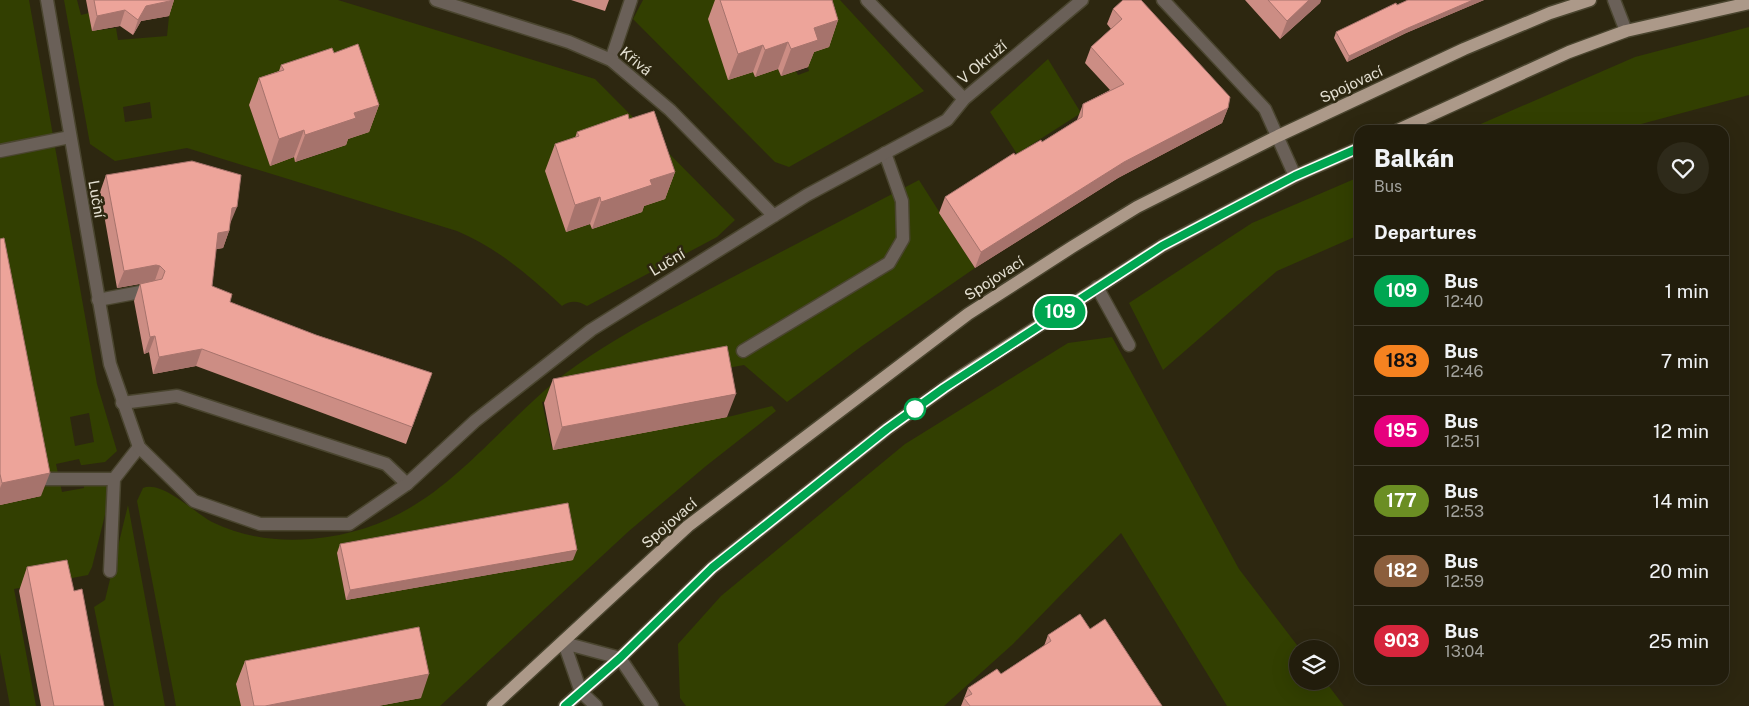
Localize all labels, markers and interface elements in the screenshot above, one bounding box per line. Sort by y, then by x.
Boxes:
street label: V Okruží [954,36,1010,87]
street label: Křivá [617,43,655,79]
street label: Spojovací [1317,62,1385,106]
button: heart [1657,142,1709,194]
text: Balkán [1374,144,1454,172]
text: Bus [1374,177,1402,196]
street label: Luční [85,179,109,219]
text: Departures [1374,221,1477,243]
street label: Luční [646,245,688,279]
street label: Spojovací [961,252,1027,303]
text: Bus [1444,270,1478,292]
text: 109 [1386,280,1417,301]
text: 1 min [1664,280,1709,302]
text: 12:40 [1444,292,1483,311]
line badge: 109 [1031,296,1089,328]
text: 109 [1044,301,1076,322]
text: Bus [1444,340,1478,362]
text: 183 [1386,350,1417,371]
text: 7 min [1661,350,1709,372]
text: 12:46 [1444,362,1484,381]
unlabelled marker [904,398,926,420]
text: Bus [1444,410,1478,432]
text: 195 [1386,420,1417,441]
text: 12 min [1653,420,1709,442]
text: 12:51 [1444,432,1480,451]
text: Bus [1444,480,1478,502]
text: 177 [1386,490,1417,511]
text: 14 min [1652,490,1709,512]
street label: Spojovací [638,494,700,551]
text: 12:53 [1444,502,1484,521]
text: Bus [1444,550,1478,572]
text: 182 [1386,560,1417,581]
text: 20 min [1649,560,1709,582]
text: 12:59 [1444,572,1484,591]
text: Bus [1444,620,1479,642]
text: 903 [1384,630,1419,651]
text: 25 min [1649,630,1709,652]
map controls [1289,640,1339,690]
button: layers [1289,640,1339,690]
text: 13:04 [1444,642,1484,661]

